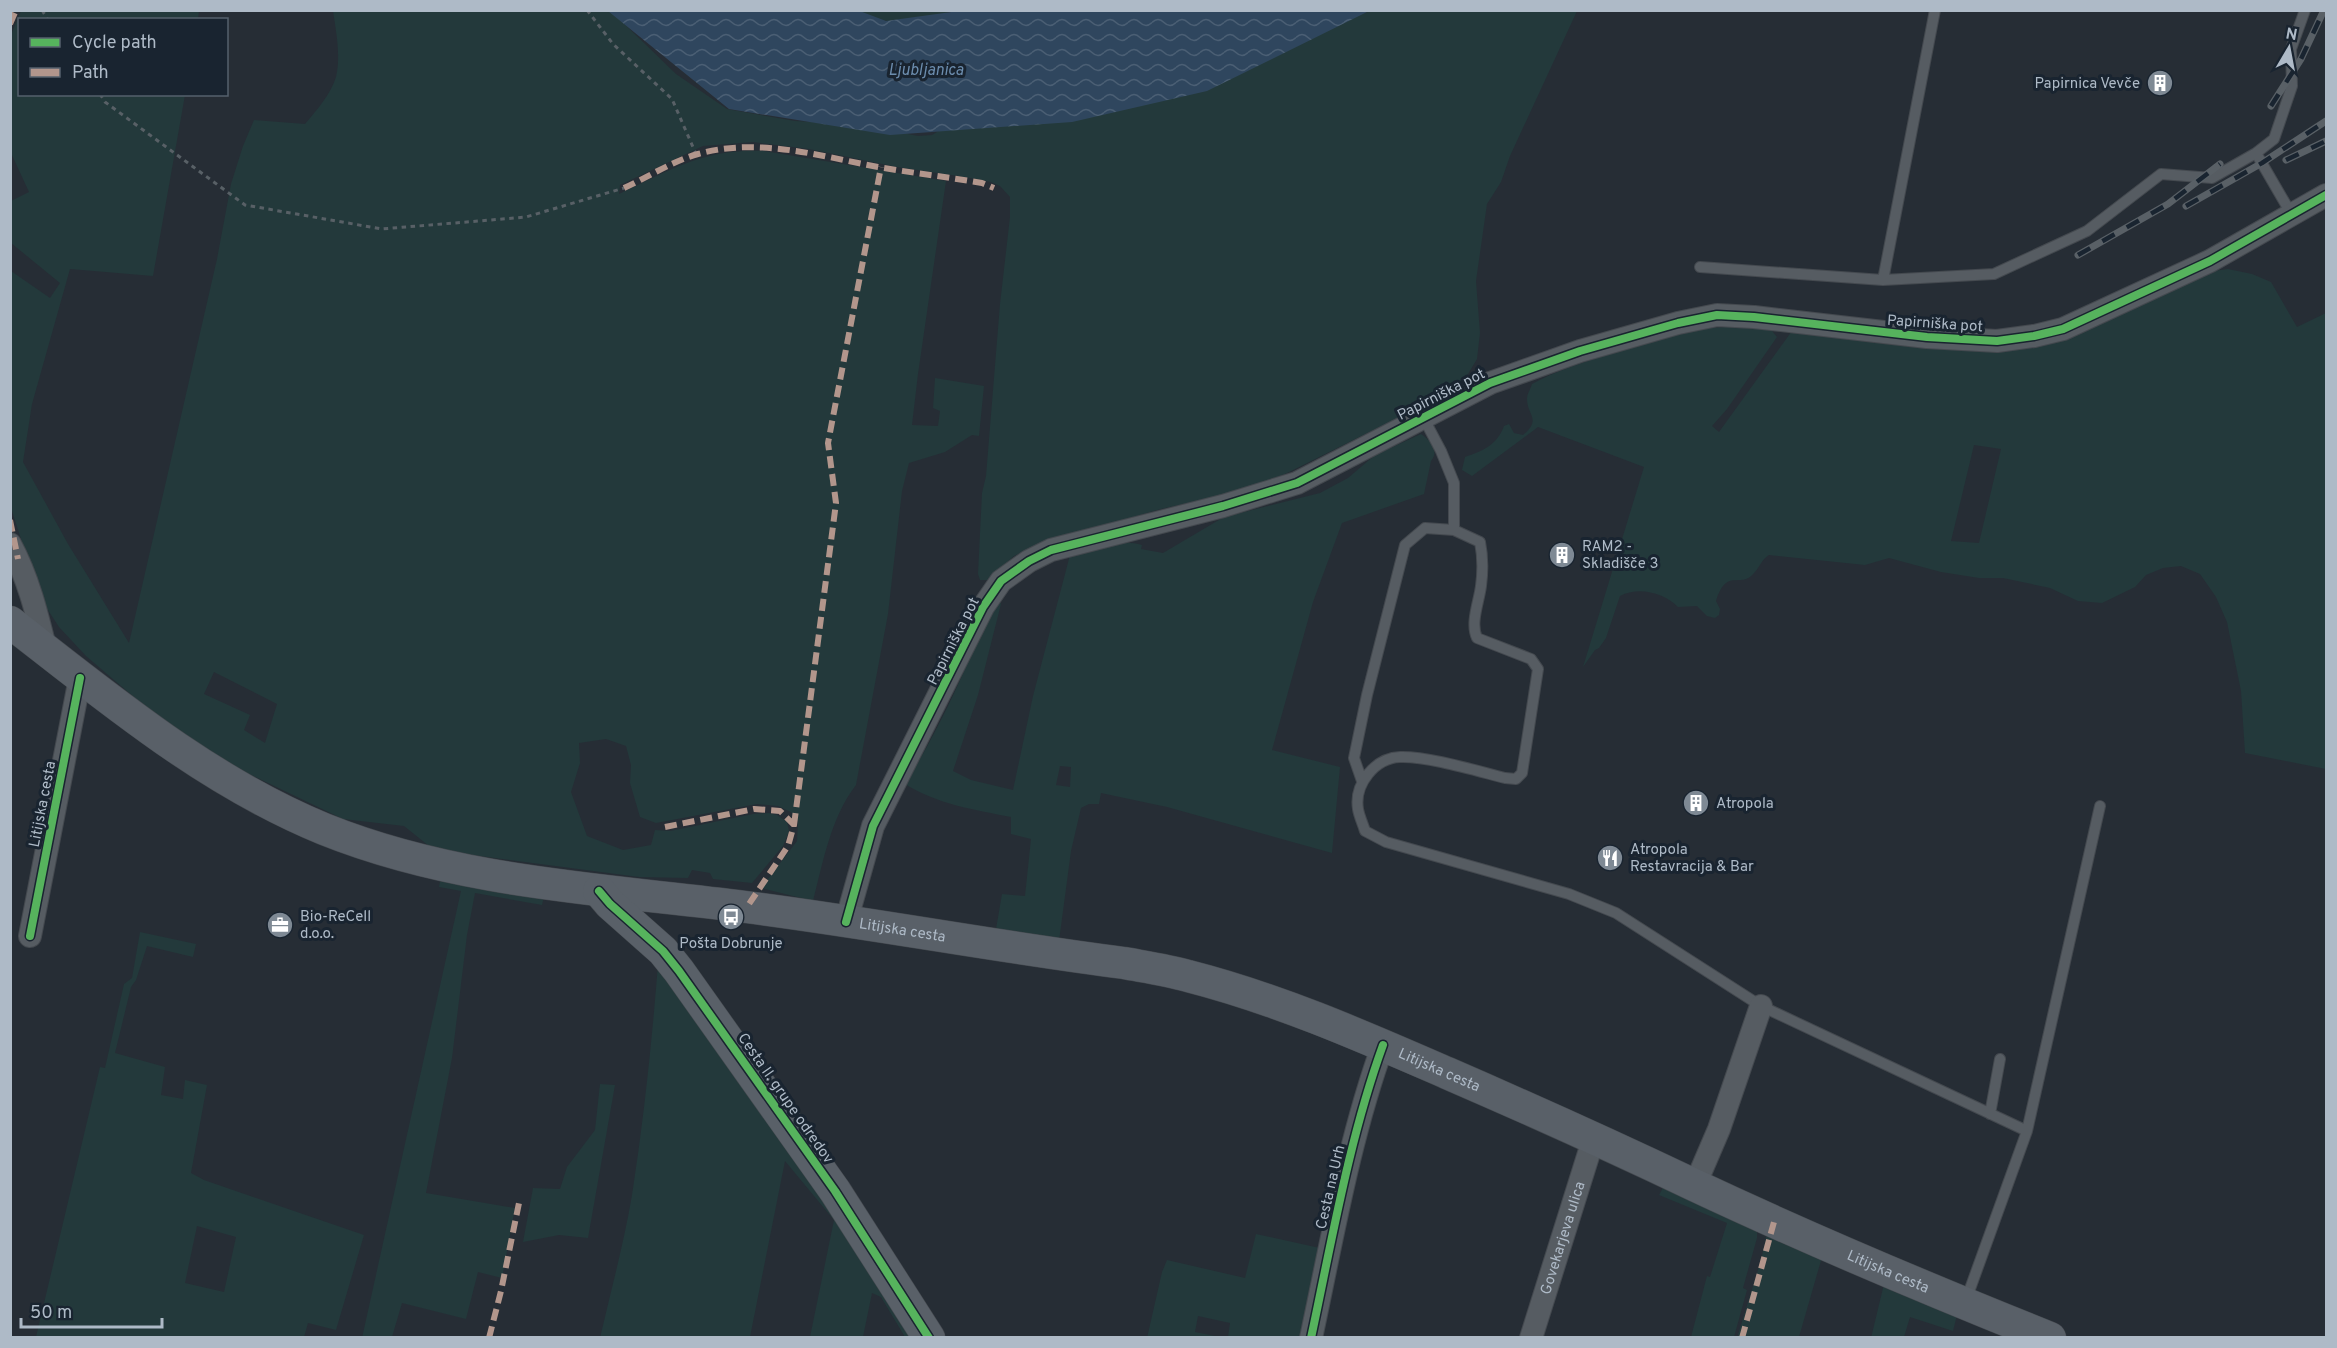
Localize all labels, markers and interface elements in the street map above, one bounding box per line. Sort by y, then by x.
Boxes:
legend [18,18,228,96]
north arrow [2259,18,2319,78]
text: N [2284,24,2299,46]
text: Cycle path [72,32,157,55]
water label: Ljubljanica [888,61,964,81]
text: Path [72,62,109,85]
building icon: Papirnica Vevče [2145,68,2175,98]
place label: Papirnica Vevče [2034,75,2140,94]
street label: Papirniška pot [1886,312,1984,337]
street label: Papirniška pot [1395,365,1489,426]
place label: RAM2 - Skladišče 3 [1582,538,1658,574]
building icon: RAM2 - Skladišče 3 [1547,540,1577,570]
street label: Papirniška pot [924,595,985,689]
street label: Litijska cesta [26,760,61,849]
building icon: Atropola [1681,788,1711,818]
place label: Atropola [1716,795,1774,814]
place label: Atropola Restavracija & Bar [1630,841,1754,877]
restaurant icon: Atropola Restavracija & Bar [1595,843,1625,873]
bus stop icon: Pošta Dobrunje [716,902,746,932]
place label: Bio-ReCell d.o.o. [300,908,371,944]
office icon: Bio-ReCell d.o.o. [265,910,295,940]
street label: Litijska cesta [857,915,947,948]
place label: Pošta Dobrunje [679,935,783,954]
street label: Cesta II. grupe odredov [733,1030,837,1168]
street label: Litijska cesta [1395,1045,1483,1097]
street label: Cesta na Urh [1313,1143,1350,1231]
street label: Govekarjeva ulica [1537,1179,1590,1297]
street label: Litijska cesta [1844,1247,1932,1299]
scale bar [21,1291,162,1329]
text: 50 m [30,1302,72,1325]

